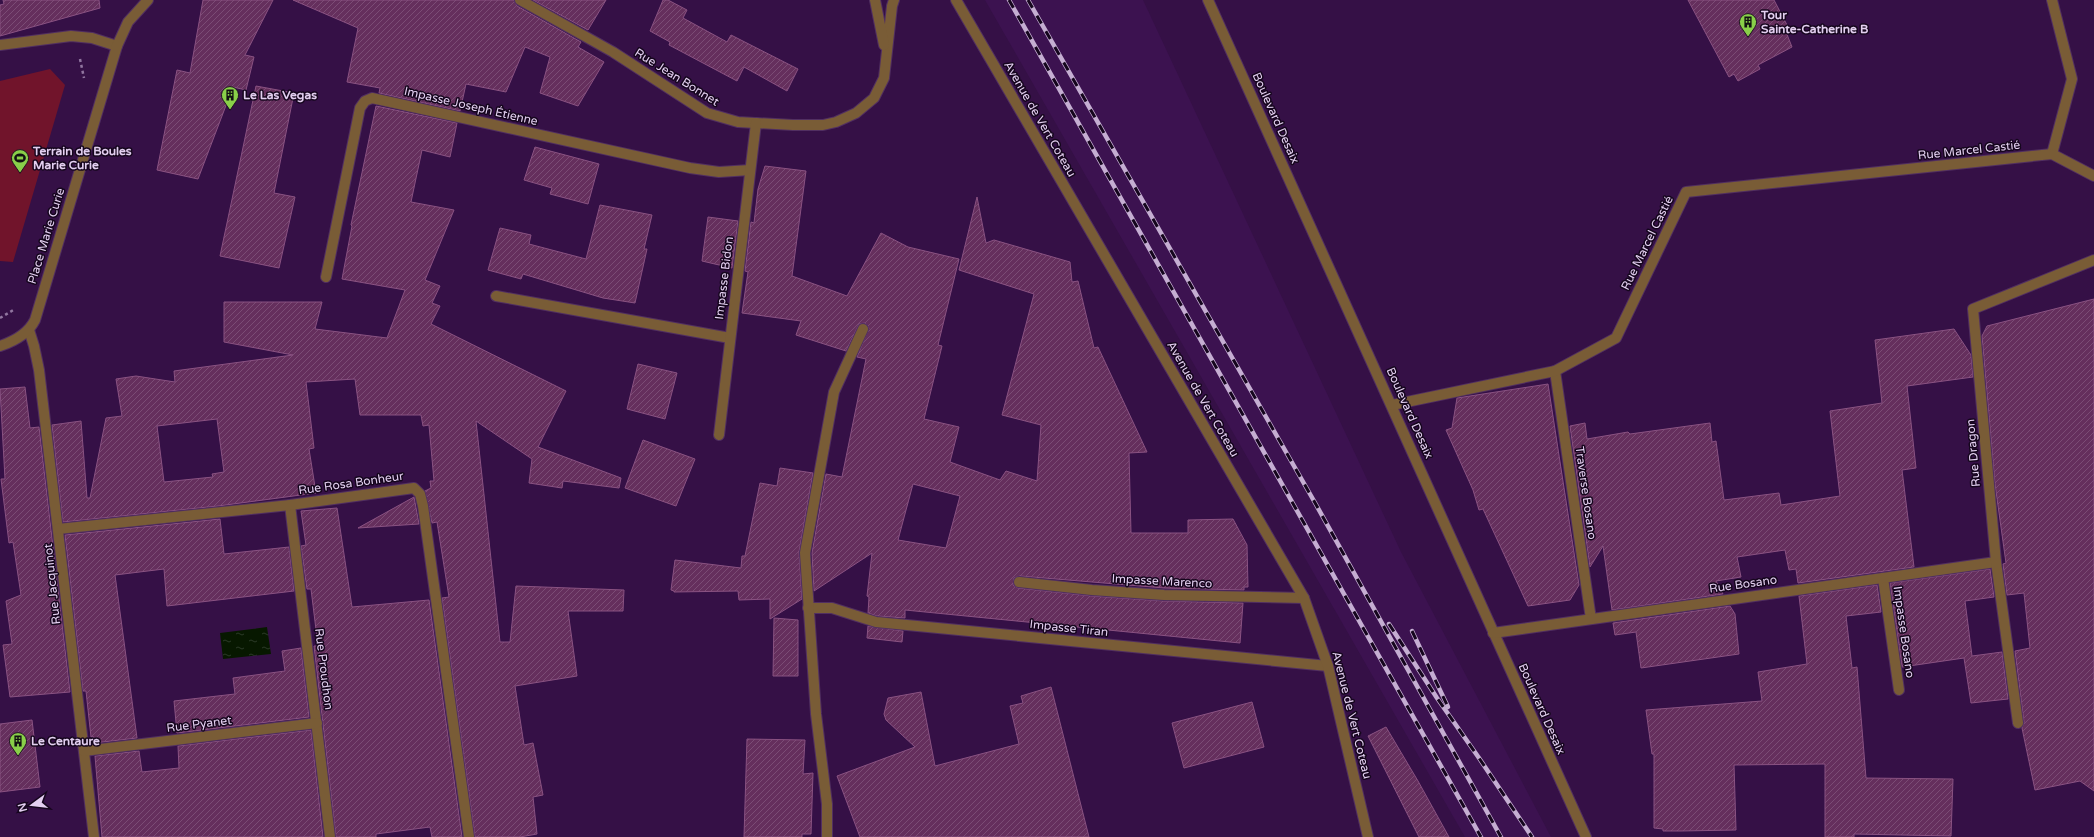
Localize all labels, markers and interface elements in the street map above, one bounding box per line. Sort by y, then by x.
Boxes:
place label: Tour Sainte-Catherine B [1760,8,1868,36]
building icon: Tour Sainte-Catherine B [1738,12,1758,37]
street label: Rue Jean Bonnet [632,45,722,109]
street label: Avenue de Vert Coteau [1001,59,1079,179]
street label: Boulevard Desaix [1250,70,1302,166]
street label: Impasse Joseph Étienne [403,84,539,128]
building icon: Le Las Vegas [220,85,240,110]
place label: Le Las Vegas [243,88,317,103]
street label: Rue Marcel Castié [1917,138,2021,162]
place label: Terrain de Boules Marie Curie [32,144,132,172]
sports icon: Terrain de Boules Marie Curie [10,148,30,173]
street label: Place Marie Curie [25,186,67,286]
street label: Rue Marcel Castié [1618,193,1676,292]
street label: Impasse Bidon [712,236,736,320]
street label: Avenue de Vert Coteau [1164,339,1242,459]
street label: Boulevard Desaix [1384,365,1436,461]
street label: Rue Dragon [1963,418,1983,488]
street label: Traverse Bosano [1573,446,1599,540]
street label: Rue Rosa Bonheur [297,469,405,497]
street label: Rue Jacquinot [41,542,63,625]
street label: Impasse Marenco [1111,571,1213,591]
street label: Rue Bosano [1708,572,1778,596]
street label: Impasse Bosano [1891,585,1917,679]
street label: Impasse Tiran [1029,617,1109,639]
street label: Rue Proudhon [312,627,336,711]
street label: Avenue de Vert Coteau [1329,650,1375,780]
street label: Boulevard Desaix [1516,661,1568,757]
street label: Rue Pyanet [166,713,233,735]
building icon: Le Centaure [8,731,28,756]
place label: Le Centaure [31,734,100,748]
north arrow [12,785,52,825]
text: N [15,802,30,813]

